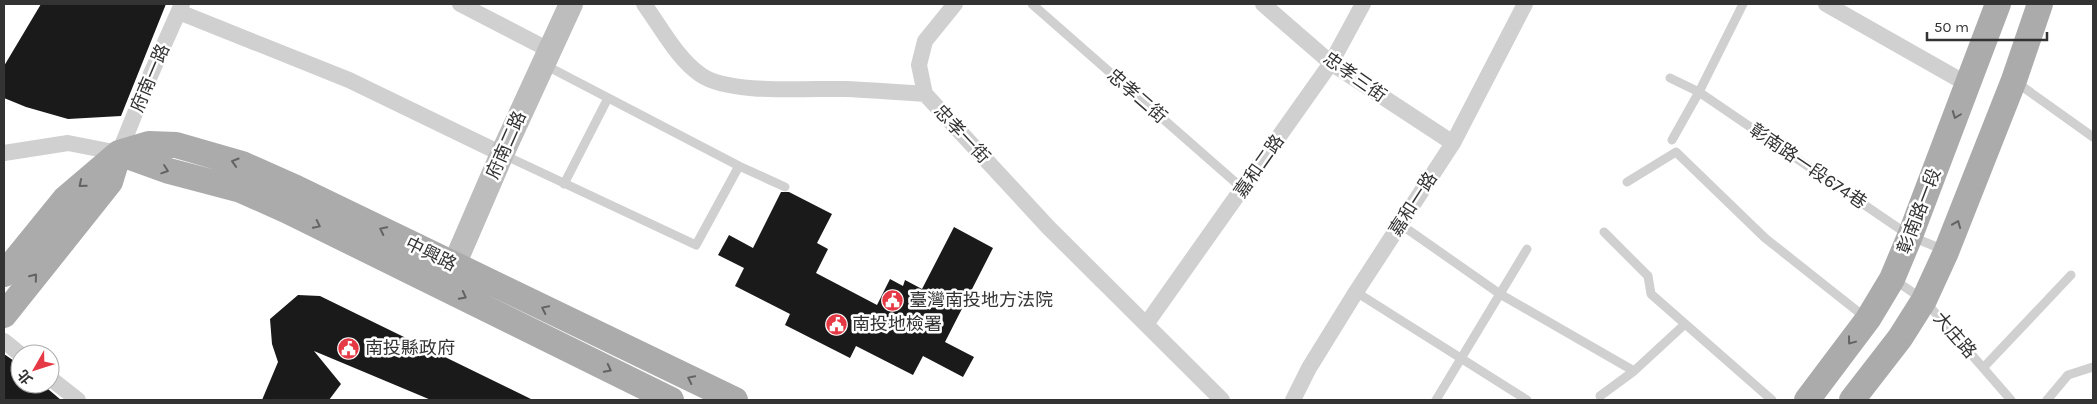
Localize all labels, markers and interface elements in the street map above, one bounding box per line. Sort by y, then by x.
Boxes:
scale bar [1927,10,2047,42]
text: 50 m [1934,18,1969,36]
street label: 府南一路 [126,41,174,115]
street label: 忠孝三街 [1319,47,1391,107]
street label: 忠孝二街 [1103,64,1171,128]
street label: 忠孝一街 [929,100,995,168]
street label: 府南二路 [481,108,531,182]
one-way arrow [1952,110,1962,119]
street label: 彰南路一段674巷 [1745,119,1871,213]
street label: 嘉和二路 [1229,130,1289,202]
one-way arrow [232,157,240,167]
one-way arrow [160,164,169,174]
street label: 彰南路一段 [1893,165,1945,257]
street label: 嘉和一路 [1384,168,1442,240]
one-way arrow [79,179,88,187]
one-way arrow [312,219,321,229]
one-way arrow [1951,220,1961,229]
one-way arrow [379,226,388,236]
street label: 中興路 [402,232,460,276]
one-way arrow [29,274,37,283]
public building icon: 臺灣南投地方法院 [881,288,905,312]
place label: 臺灣南投地方法院 [909,289,1053,311]
one-way arrow [458,290,467,300]
one-way arrow [541,305,550,315]
street label: 大庄路 [1929,307,1981,363]
public building icon: 南投地檢署 [824,312,848,336]
place label: 南投地檢署 [852,313,942,335]
one-way arrow [1849,335,1857,344]
public building icon: 南投縣政府 [337,336,361,360]
place label: 南投縣政府 [365,337,455,359]
north arrow [10,344,60,394]
one-way arrow [603,363,612,373]
text: 北 [14,366,36,388]
one-way arrow [687,375,696,385]

